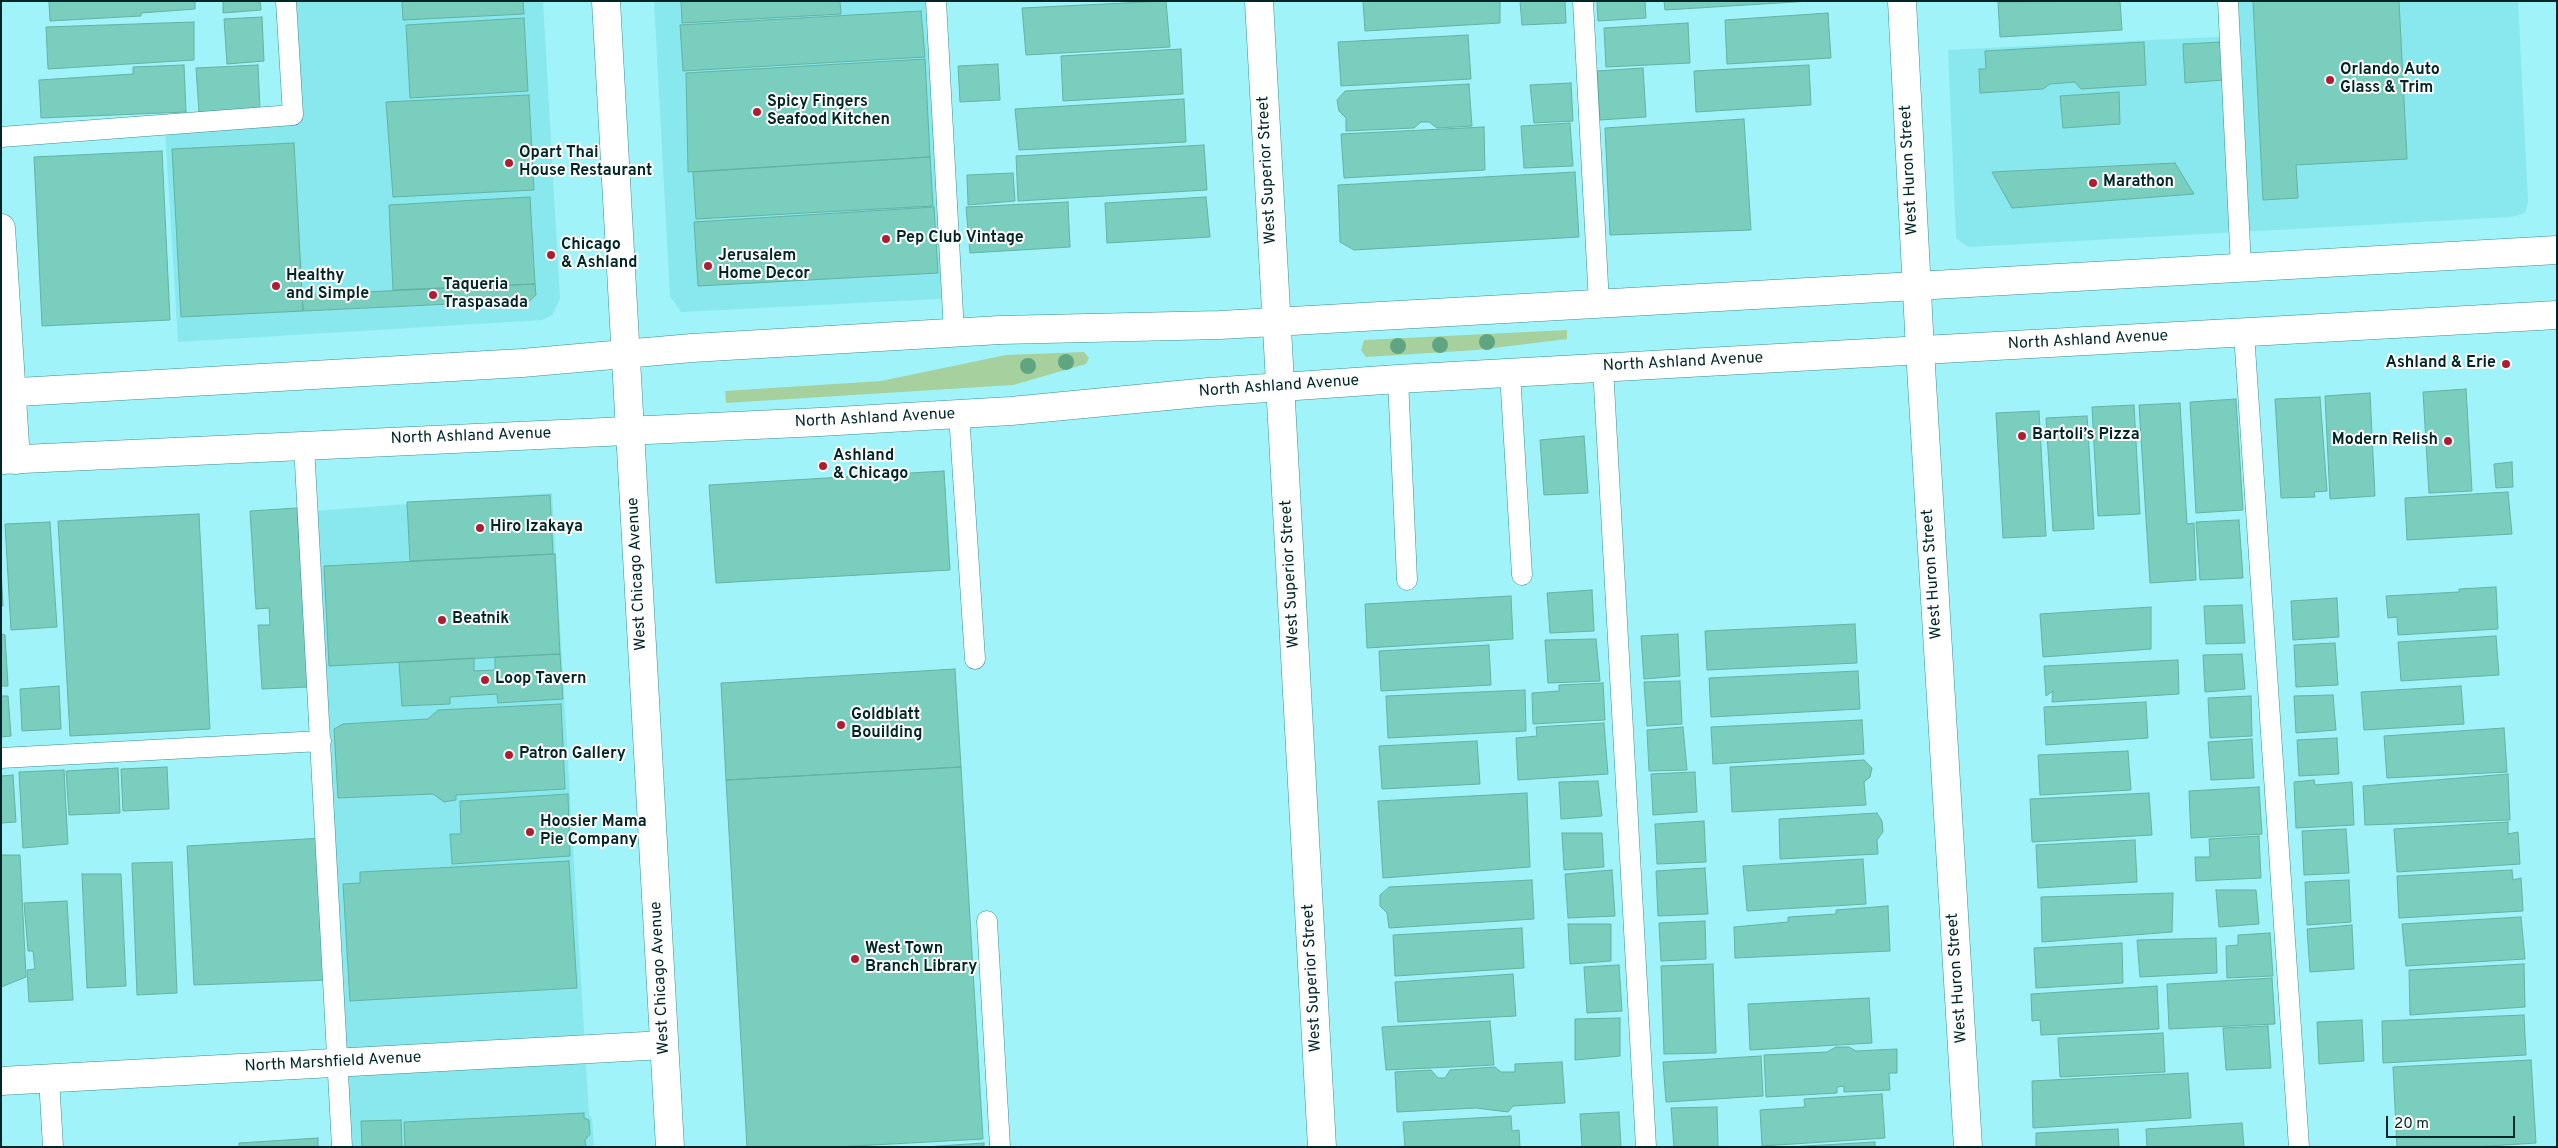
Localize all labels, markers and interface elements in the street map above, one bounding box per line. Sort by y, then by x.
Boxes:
place label: Orlando Auto Glass & Trim [2340,61,2440,99]
marker: Orlando Auto Glass & Trim [2324,74,2336,86]
place label: Spicy Fingers Seafood Kitchen [767,93,890,131]
street label: West Superior Street [1255,95,1281,245]
street label: West Huron Street [1897,104,1923,236]
marker: Spicy Fingers Seafood Kitchen [751,106,763,118]
place label: Opart Thai House Restaurant [519,144,652,182]
marker: Opart Thai House Restaurant [503,157,515,169]
place label: Marathon [2103,173,2174,193]
marker: Marathon [2087,177,2099,189]
place label: Pep Club Vintage [896,229,1024,249]
marker: Pep Club Vintage [880,233,892,245]
place label: Chicago & Ashland [561,236,637,274]
place label: Jerusalem Home Decor [718,247,810,285]
marker: Chicago & Ashland [545,249,557,261]
marker: Jerusalem Home Decor [702,260,714,272]
place label: Healthy and Simple [286,267,369,305]
place label: Taqueria Traspasada [443,276,528,314]
marker: Healthy and Simple [270,280,282,292]
marker: Taqueria Traspasada [427,289,439,301]
street label: North Ashland Avenue [2007,327,2169,355]
street label: North Ashland Avenue [1602,349,1764,377]
place label: Ashland & Erie [2386,354,2496,374]
marker: Ashland & Erie [2500,358,2512,370]
street label: North Ashland Avenue [1198,372,1360,402]
street label: North Ashland Avenue [794,405,956,433]
street label: North Ashland Avenue [390,425,552,449]
place label: Bartoli’s Pizza [2032,426,2140,446]
marker: Bartoli’s Pizza [2016,430,2028,442]
place label: Modern Relish [2332,431,2438,451]
marker: Modern Relish [2442,435,2454,447]
place label: Ashland & Chicago [833,447,908,485]
marker: Ashland & Chicago [817,460,829,472]
street label: West Chicago Avenue [624,497,652,651]
street label: West Superior Street [1278,499,1304,649]
street label: West Huron Street [1919,508,1947,640]
place label: Hiro Izakaya [490,518,583,538]
marker: Hiro Izakaya [474,522,486,534]
place label: Beatnik [452,610,509,630]
marker: Beatnik [436,614,448,626]
place label: Loop Tavern [495,670,586,690]
marker: Loop Tavern [479,674,491,686]
place label: Goldblatt Bouilding [851,706,922,744]
marker: Goldblatt Bouilding [835,719,847,731]
place label: Patron Gallery [519,745,626,765]
marker: Patron Gallery [503,749,515,761]
place label: Hoosier Mama Pie Company [540,813,647,851]
marker: Hoosier Mama Pie Company [524,826,536,838]
street label: West Chicago Avenue [647,901,675,1055]
street label: West Superior Street [1300,903,1326,1053]
street label: West Huron Street [1944,912,1972,1044]
place label: West Town Branch Library [865,940,977,978]
marker: West Town Branch Library [849,953,861,965]
street label: North Marshfield Avenue [244,1049,422,1077]
scale bar [2388,1106,2517,1138]
text: 20 m [2394,1115,2429,1134]

